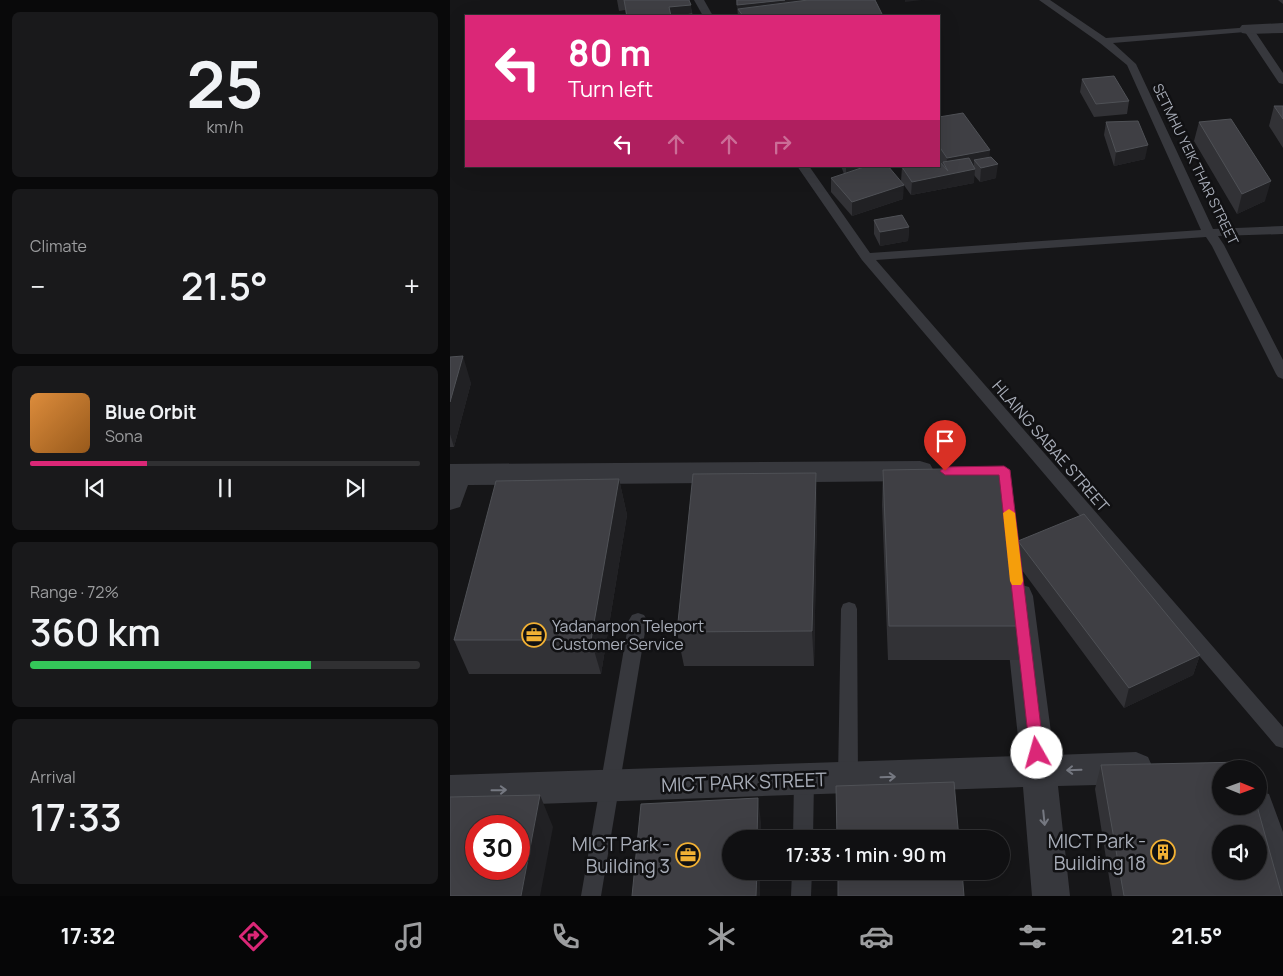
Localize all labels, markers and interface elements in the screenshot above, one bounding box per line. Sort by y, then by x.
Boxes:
text: 80 m [568,29,651,77]
icon: left [485,35,550,100]
text: 25 [187,39,263,128]
text: Turn left [568,74,653,104]
street label: SETMHU YEIK THAR STREET [1149,80,1244,248]
text: km/h [206,116,244,138]
icon: left [609,130,637,158]
icon: ahead [662,130,690,158]
icon: ahead [715,130,743,158]
icon: right [768,130,796,158]
text: Climate [30,235,87,257]
text: 21.5° [181,259,268,311]
text: − [30,267,45,305]
text: + [404,267,420,305]
street label: HLAING SABAE STREET [988,375,1115,517]
text: Blue Orbit [105,399,197,425]
pin [924,420,966,471]
text: Sona [105,425,143,447]
icon: arrive [931,427,959,455]
icon: previous [81,474,109,502]
icon: pause [211,474,239,502]
icon: next [341,474,369,502]
text: Range · 72% [30,581,119,603]
text: 360 km [30,605,161,657]
place label: Yadanarpon Teleport Customer Service [552,615,704,655]
office icon: Yadanarpon Teleport Customer Service [521,622,547,648]
position arrow [1010,726,1062,778]
north arrow [1212,760,1268,815]
map controls [1212,760,1267,880]
text: Arrival [30,766,76,788]
street label: MICT PARK STREET [661,766,828,798]
one-way arrow [1067,766,1083,775]
one-way arrow [880,772,896,781]
one-way arrow [490,785,506,795]
text: 17:33 [30,790,122,842]
one-way arrow [1039,810,1048,826]
speed limit sign: 30 [465,815,530,880]
button: sound [1212,825,1267,880]
place label: MICT Park - Building 18 [1048,828,1146,876]
place label: MICT Park - Building 3 [572,831,670,879]
building icon: MICT Park - Building 18 [1150,839,1176,865]
office icon: MICT Park - Building 3 [675,842,701,868]
text: 17:33 · 1 min · 90 m [786,842,946,868]
icon: directions [236,919,271,954]
icon: music [392,919,427,954]
icon: phone [548,919,583,954]
icon: climate [704,919,739,954]
icon: car [859,919,894,954]
icon: filters [1015,919,1050,954]
text: 17:32 [60,921,115,951]
text: 21.5° [1171,921,1222,951]

